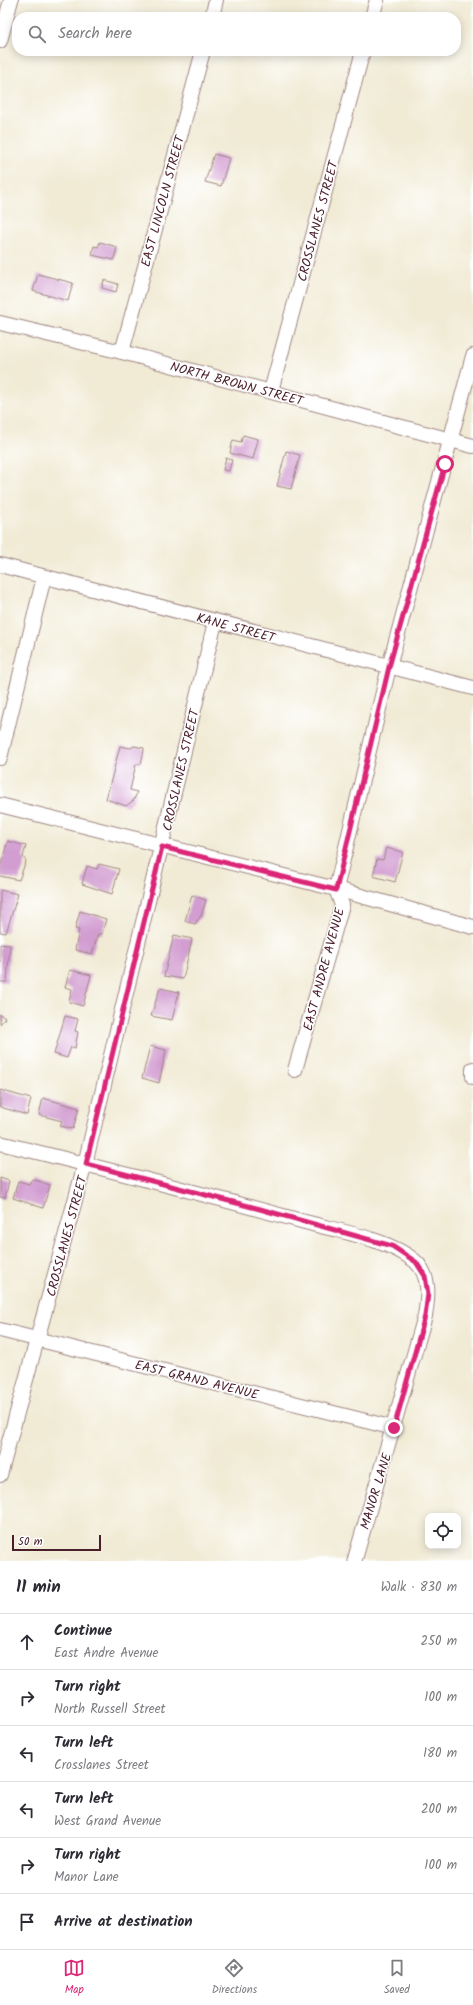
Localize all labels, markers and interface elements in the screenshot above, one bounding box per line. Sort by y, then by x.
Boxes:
search box [12,12,461,56]
text: Search here [58,22,132,46]
icon: search [26,23,48,45]
street label: EAST LINCOLN STREET [136,132,191,269]
street label: CROSSLANES STREET [292,158,345,284]
street label: NORTH BROWN STREET [168,357,306,413]
route start [436,455,454,473]
street label: KANE STREET [194,608,278,649]
street label: CROSSLANES STREET [157,706,206,833]
street label: EAST ANDRE AVENUE [298,905,351,1033]
street label: CROSSLANES STREET [41,1173,94,1299]
street label: EAST GRAND AVENUE [132,1355,261,1406]
route end [385,1419,403,1437]
street label: MANOR LANE [355,1450,398,1532]
map controls [425,1513,461,1549]
button: locate [425,1513,461,1549]
scale bar [12,1533,101,1552]
text: 50 m [18,1533,43,1551]
text: 11 min [16,1574,61,1601]
text: Walk · 830 m [381,1577,457,1598]
text: Continue [54,1619,112,1643]
icon: ahead [16,1631,38,1653]
text: 250 m [420,1631,457,1652]
text: East Andre Avenue [54,1643,158,1664]
text: Turn right [54,1675,121,1699]
icon: right [16,1687,38,1709]
text: 100 m [424,1687,457,1708]
text: North Russell Street [54,1699,166,1720]
text: Turn left [54,1731,114,1755]
icon: left [16,1743,38,1765]
text: 180 m [423,1743,457,1764]
text: Crosslanes Street [54,1755,149,1776]
text: Turn left [54,1787,114,1811]
icon: left [16,1799,38,1821]
text: 200 m [421,1799,457,1820]
text: West Grand Avenue [54,1811,161,1832]
text: Turn right [54,1843,121,1867]
icon: right [16,1855,38,1877]
text: 100 m [424,1855,457,1876]
text: Manor Lane [54,1867,119,1888]
text: Arrive at destination [54,1910,193,1934]
icon: arrive [16,1911,38,1933]
tab: Map [63,1957,85,1999]
tab: Directions [212,1957,257,1999]
tab: Saved [384,1957,410,1999]

